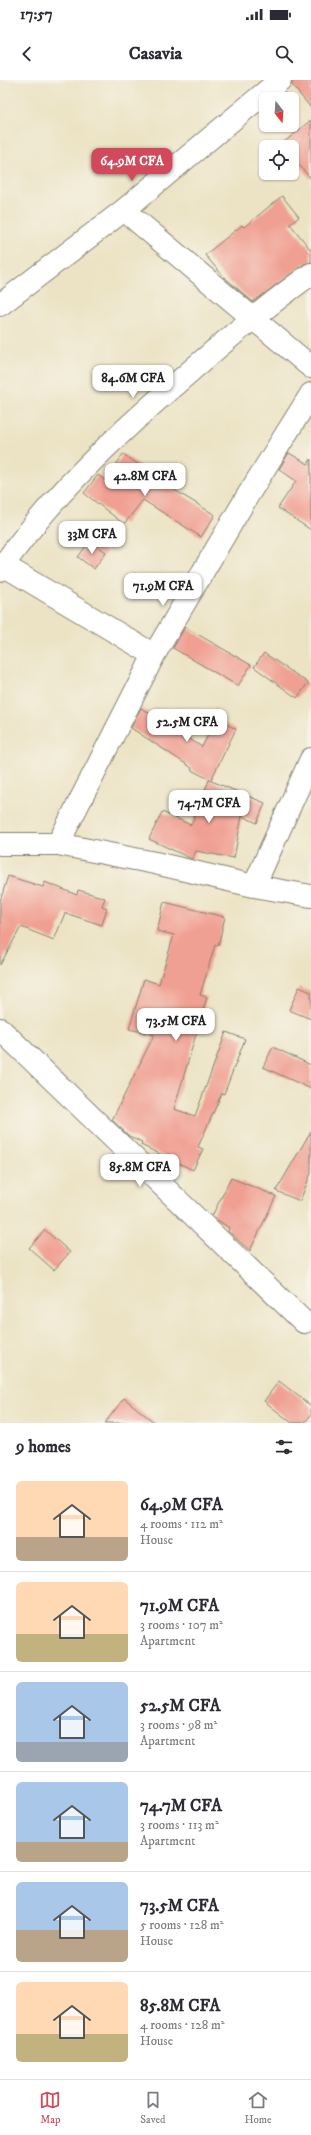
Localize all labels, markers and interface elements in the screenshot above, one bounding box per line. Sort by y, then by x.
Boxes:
text: 17:57 [20,5,53,24]
icon: back [16,43,38,65]
text: Casavia [129,43,182,65]
icon: search [273,43,295,65]
north arrow [259,92,299,132]
map controls [259,92,299,180]
button: locate [259,140,299,180]
pin: 64.9M CFA [86,148,178,182]
text: 64.9M CFA [100,153,164,169]
pin: 84.6M CFA [87,365,179,399]
text: 84.6M CFA [101,370,165,386]
pin: 42.8M CFA [99,463,191,497]
text: 42.8M CFA [114,468,176,484]
pin: 33M CFA [55,521,129,555]
text: 33M CFA [68,526,116,542]
pin: 71.9M CFA [117,573,209,607]
text: 71.9M CFA [133,578,193,594]
pin: 52.5M CFA [141,709,233,743]
text: 52.5M CFA [156,714,218,730]
pin: 74.7M CFA [163,790,255,824]
text: 74.7M CFA [178,795,240,811]
pin: 73.5M CFA [130,1008,222,1042]
text: 73.5M CFA [146,1013,206,1029]
pin: 85.8M CFA [94,1154,186,1188]
text: 85.8M CFA [109,1159,171,1175]
text: 9 homes [16,1436,71,1458]
icon: filters [273,1436,295,1458]
text: 64.9M CFA [140,1494,223,1516]
icon: home [48,1497,96,1545]
text: 4 rooms · 112 m² [140,1516,223,1532]
text: House [140,1532,173,1548]
text: 71.9M CFA [140,1595,219,1617]
icon: home [48,1598,96,1646]
text: 3 rooms · 107 m² [140,1617,223,1633]
text: Apartment [140,1633,195,1649]
text: 52.5M CFA [140,1695,221,1717]
icon: home [48,1698,96,1746]
text: 3 rooms · 98 m² [140,1717,217,1733]
text: Apartment [140,1733,195,1749]
text: 74.7M CFA [140,1795,222,1817]
icon: home [48,1798,96,1846]
text: 3 rooms · 113 m² [140,1817,219,1833]
text: Apartment [140,1833,195,1849]
text: 73.5M CFA [140,1895,219,1917]
icon: home [48,1898,96,1946]
text: 5 rooms · 128 m² [140,1917,224,1933]
text: House [140,1933,173,1949]
text: 85.8M CFA [140,1995,220,2017]
icon: home [48,1998,96,2046]
text: 4 rooms · 128 m² [140,2017,225,2033]
text: House [140,2033,173,2049]
tab: Map [39,2089,61,2127]
tab: Saved [140,2089,166,2127]
tab: Home [244,2089,272,2127]

